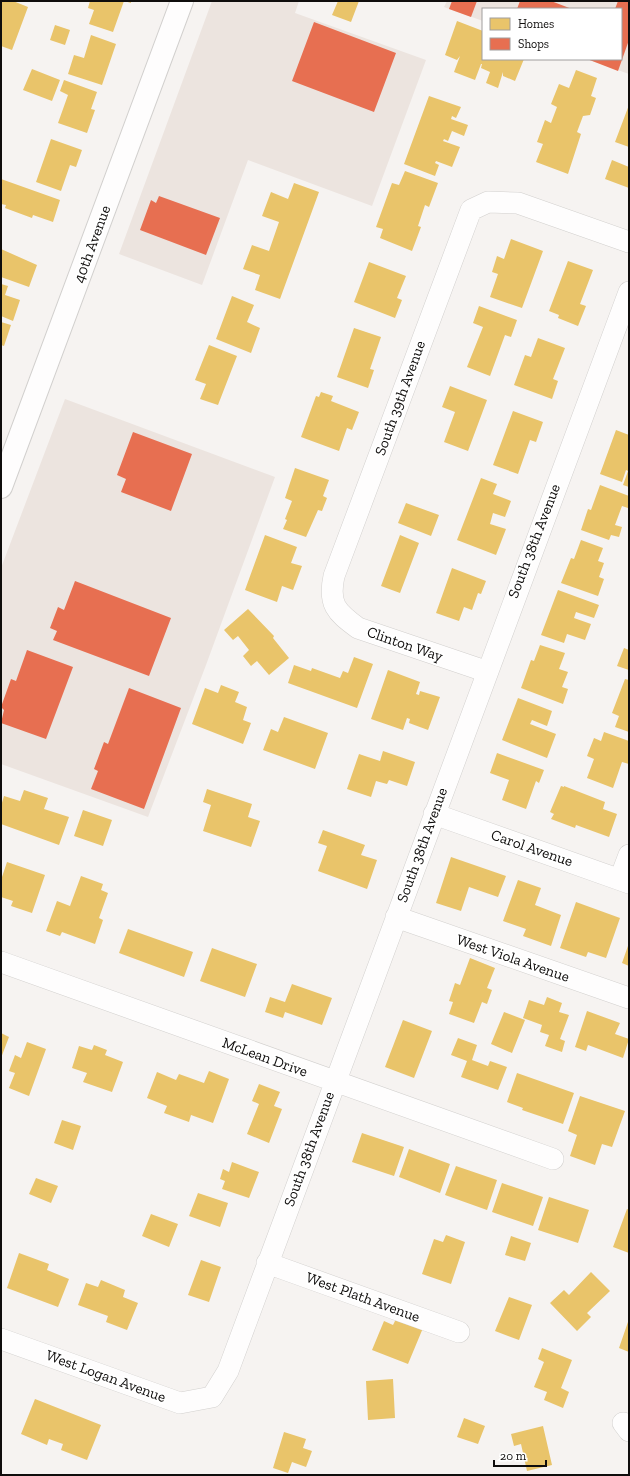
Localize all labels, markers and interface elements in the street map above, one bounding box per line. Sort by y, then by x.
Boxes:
legend [482,8,622,60]
text: Homes [518,17,554,31]
text: Shops [518,37,549,51]
street label: 40th Avenue [70,203,114,285]
street label: South 39th Avenue [371,338,429,458]
street label: South 38th Avenue [504,481,564,601]
street label: Clinton Way [365,623,446,666]
street label: South 38th Avenue [393,785,451,905]
street label: Carol Avenue [489,826,575,870]
street label: West Viola Avenue [454,930,572,986]
street label: McLean Drive [220,1033,310,1081]
street label: South 38th Avenue [280,1089,338,1209]
street label: West Plath Avenue [304,1268,422,1326]
street label: West Logan Avenue [44,1346,168,1406]
scale bar [494,1442,546,1468]
text: 20 m [500,1449,527,1463]

